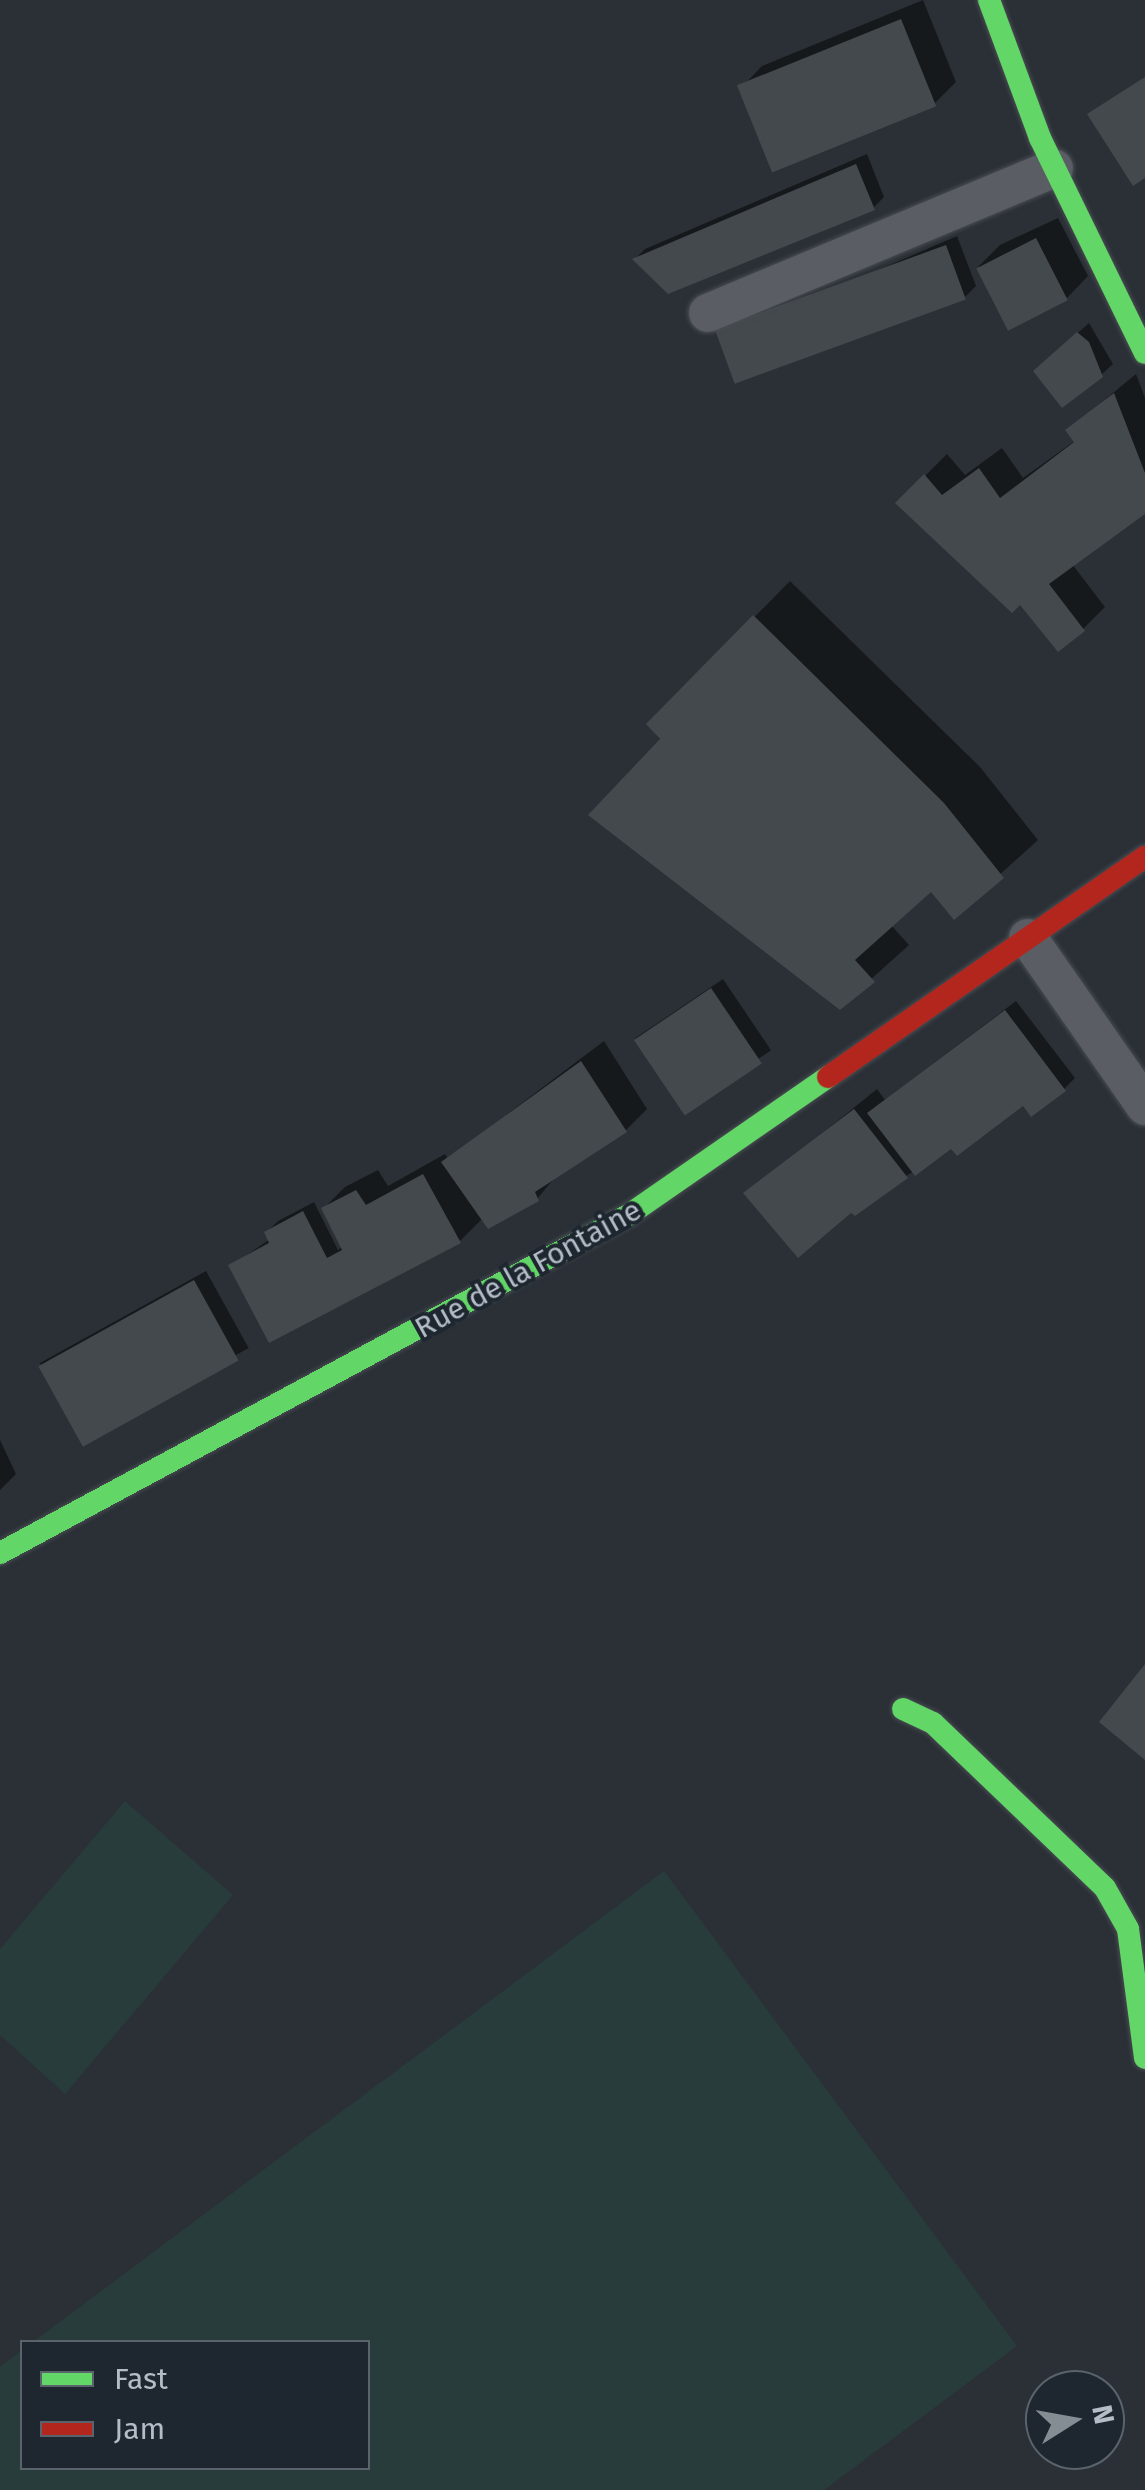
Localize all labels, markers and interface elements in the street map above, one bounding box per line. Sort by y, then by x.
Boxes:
street label: Rue de la Fontaine [409,1192,647,1346]
legend [20,2340,370,2470]
text: Fast [114,2361,168,2397]
north arrow [1025,2370,1125,2470]
text: N [1085,2402,1121,2427]
text: Jam [114,2411,165,2447]

